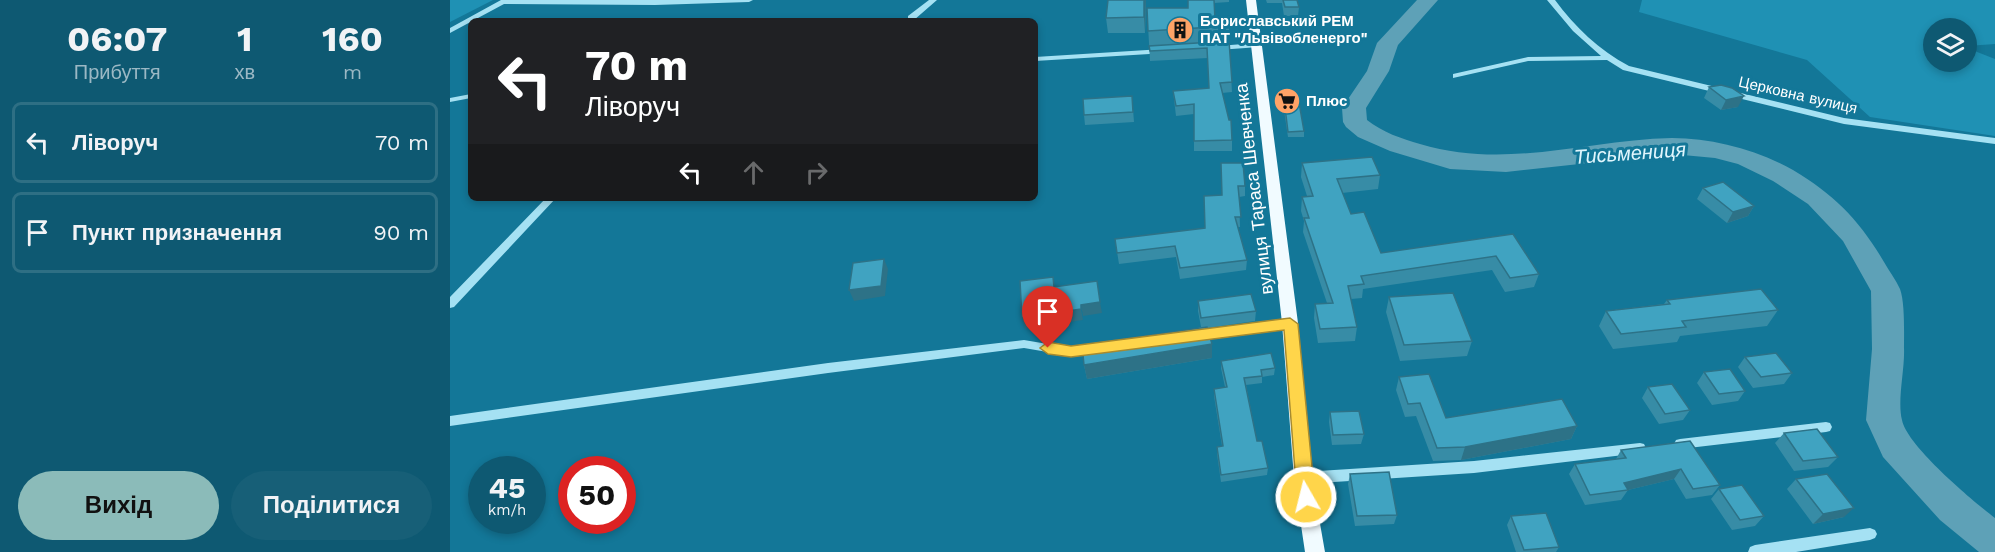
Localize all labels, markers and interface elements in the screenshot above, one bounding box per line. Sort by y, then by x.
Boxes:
place label: Бориславський РЕМ ПАТ "Львівобленерго" [1200,12,1368,47]
building icon: Бориславський РЕМ ПАТ "Львівобленерго" [1165,15,1195,45]
text: 06:07 [67,18,167,60]
text: 1 [237,18,252,60]
text: 160 [322,18,383,60]
map controls [1923,18,1977,72]
button: layers [1923,18,1977,72]
text: 70 m [585,41,688,90]
icon: left [486,42,564,120]
text: Прибуття [74,60,161,84]
text: хв [234,60,255,84]
text: m [343,60,362,84]
street label: Церковна вулиця [1737,73,1859,117]
street label: вулиця Тараса Шевченка [1230,81,1277,296]
supermarket icon: Плюс [1272,86,1302,116]
text: Ліворуч [585,91,680,123]
place label: Плюс [1306,92,1347,110]
icon: left [21,126,54,159]
text: Ліворуч [72,130,158,155]
text: 70 m [375,130,429,155]
water label: Тисьмениця [1573,137,1687,169]
icon: left [674,156,707,189]
icon: ahead [737,156,770,189]
icon: right [800,156,833,189]
icon: arrive [21,216,54,249]
text: Пункт призначення [72,220,282,245]
text: 90 m [373,220,429,245]
pin [1022,286,1073,348]
icon: arrive [1031,295,1064,328]
speed limit sign: 50 [558,456,636,534]
position arrow [1274,465,1338,529]
text: 45 [489,470,525,505]
button: Вихід [18,471,219,540]
button: Поділитися [231,471,432,540]
text: km/h [488,501,526,519]

